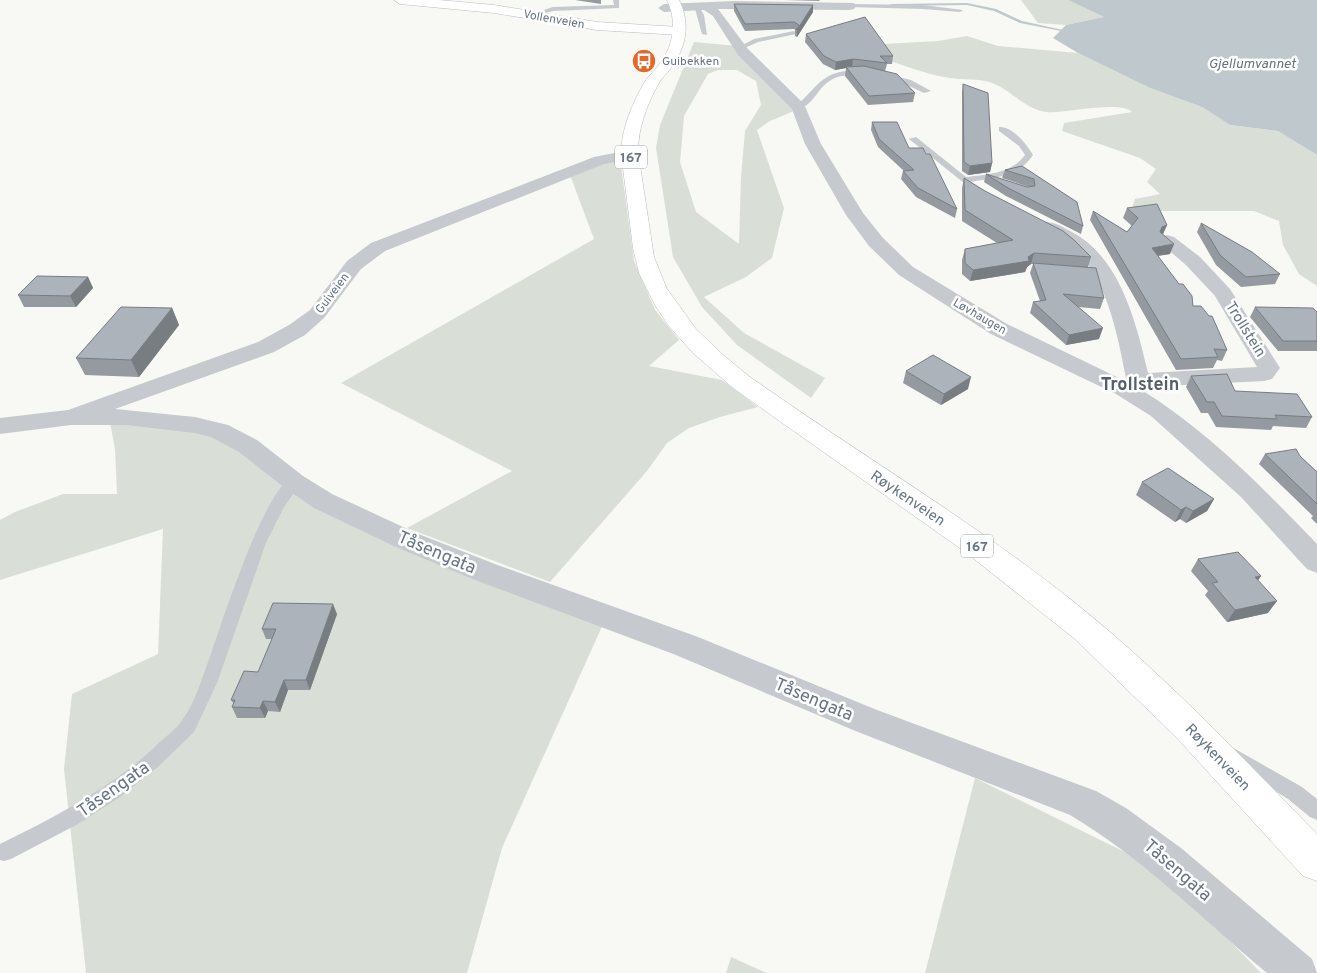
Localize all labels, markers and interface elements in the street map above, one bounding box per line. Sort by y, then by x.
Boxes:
street label: Vollenveien [522,7,586,33]
bus stop icon: Guibekken [631,48,657,74]
place label: Guibekken [662,54,719,70]
water label: Gjellumvannet [1208,56,1297,73]
road number: 167 [615,146,647,168]
street label: Guiveien [312,270,353,317]
street label: Løvhaugen [950,295,1009,339]
street label: Trollstein [1220,299,1269,361]
district label: Trollstein [1101,374,1179,397]
street label: Røykenveien [866,467,948,531]
street label: Tåsengata [394,527,479,580]
road number: 167 [961,534,993,558]
street label: Tåsengata [771,674,856,727]
street label: Røykenveien [1180,720,1254,796]
street label: Tåsengata [73,757,155,823]
street label: Tåsengata [1138,835,1216,907]

